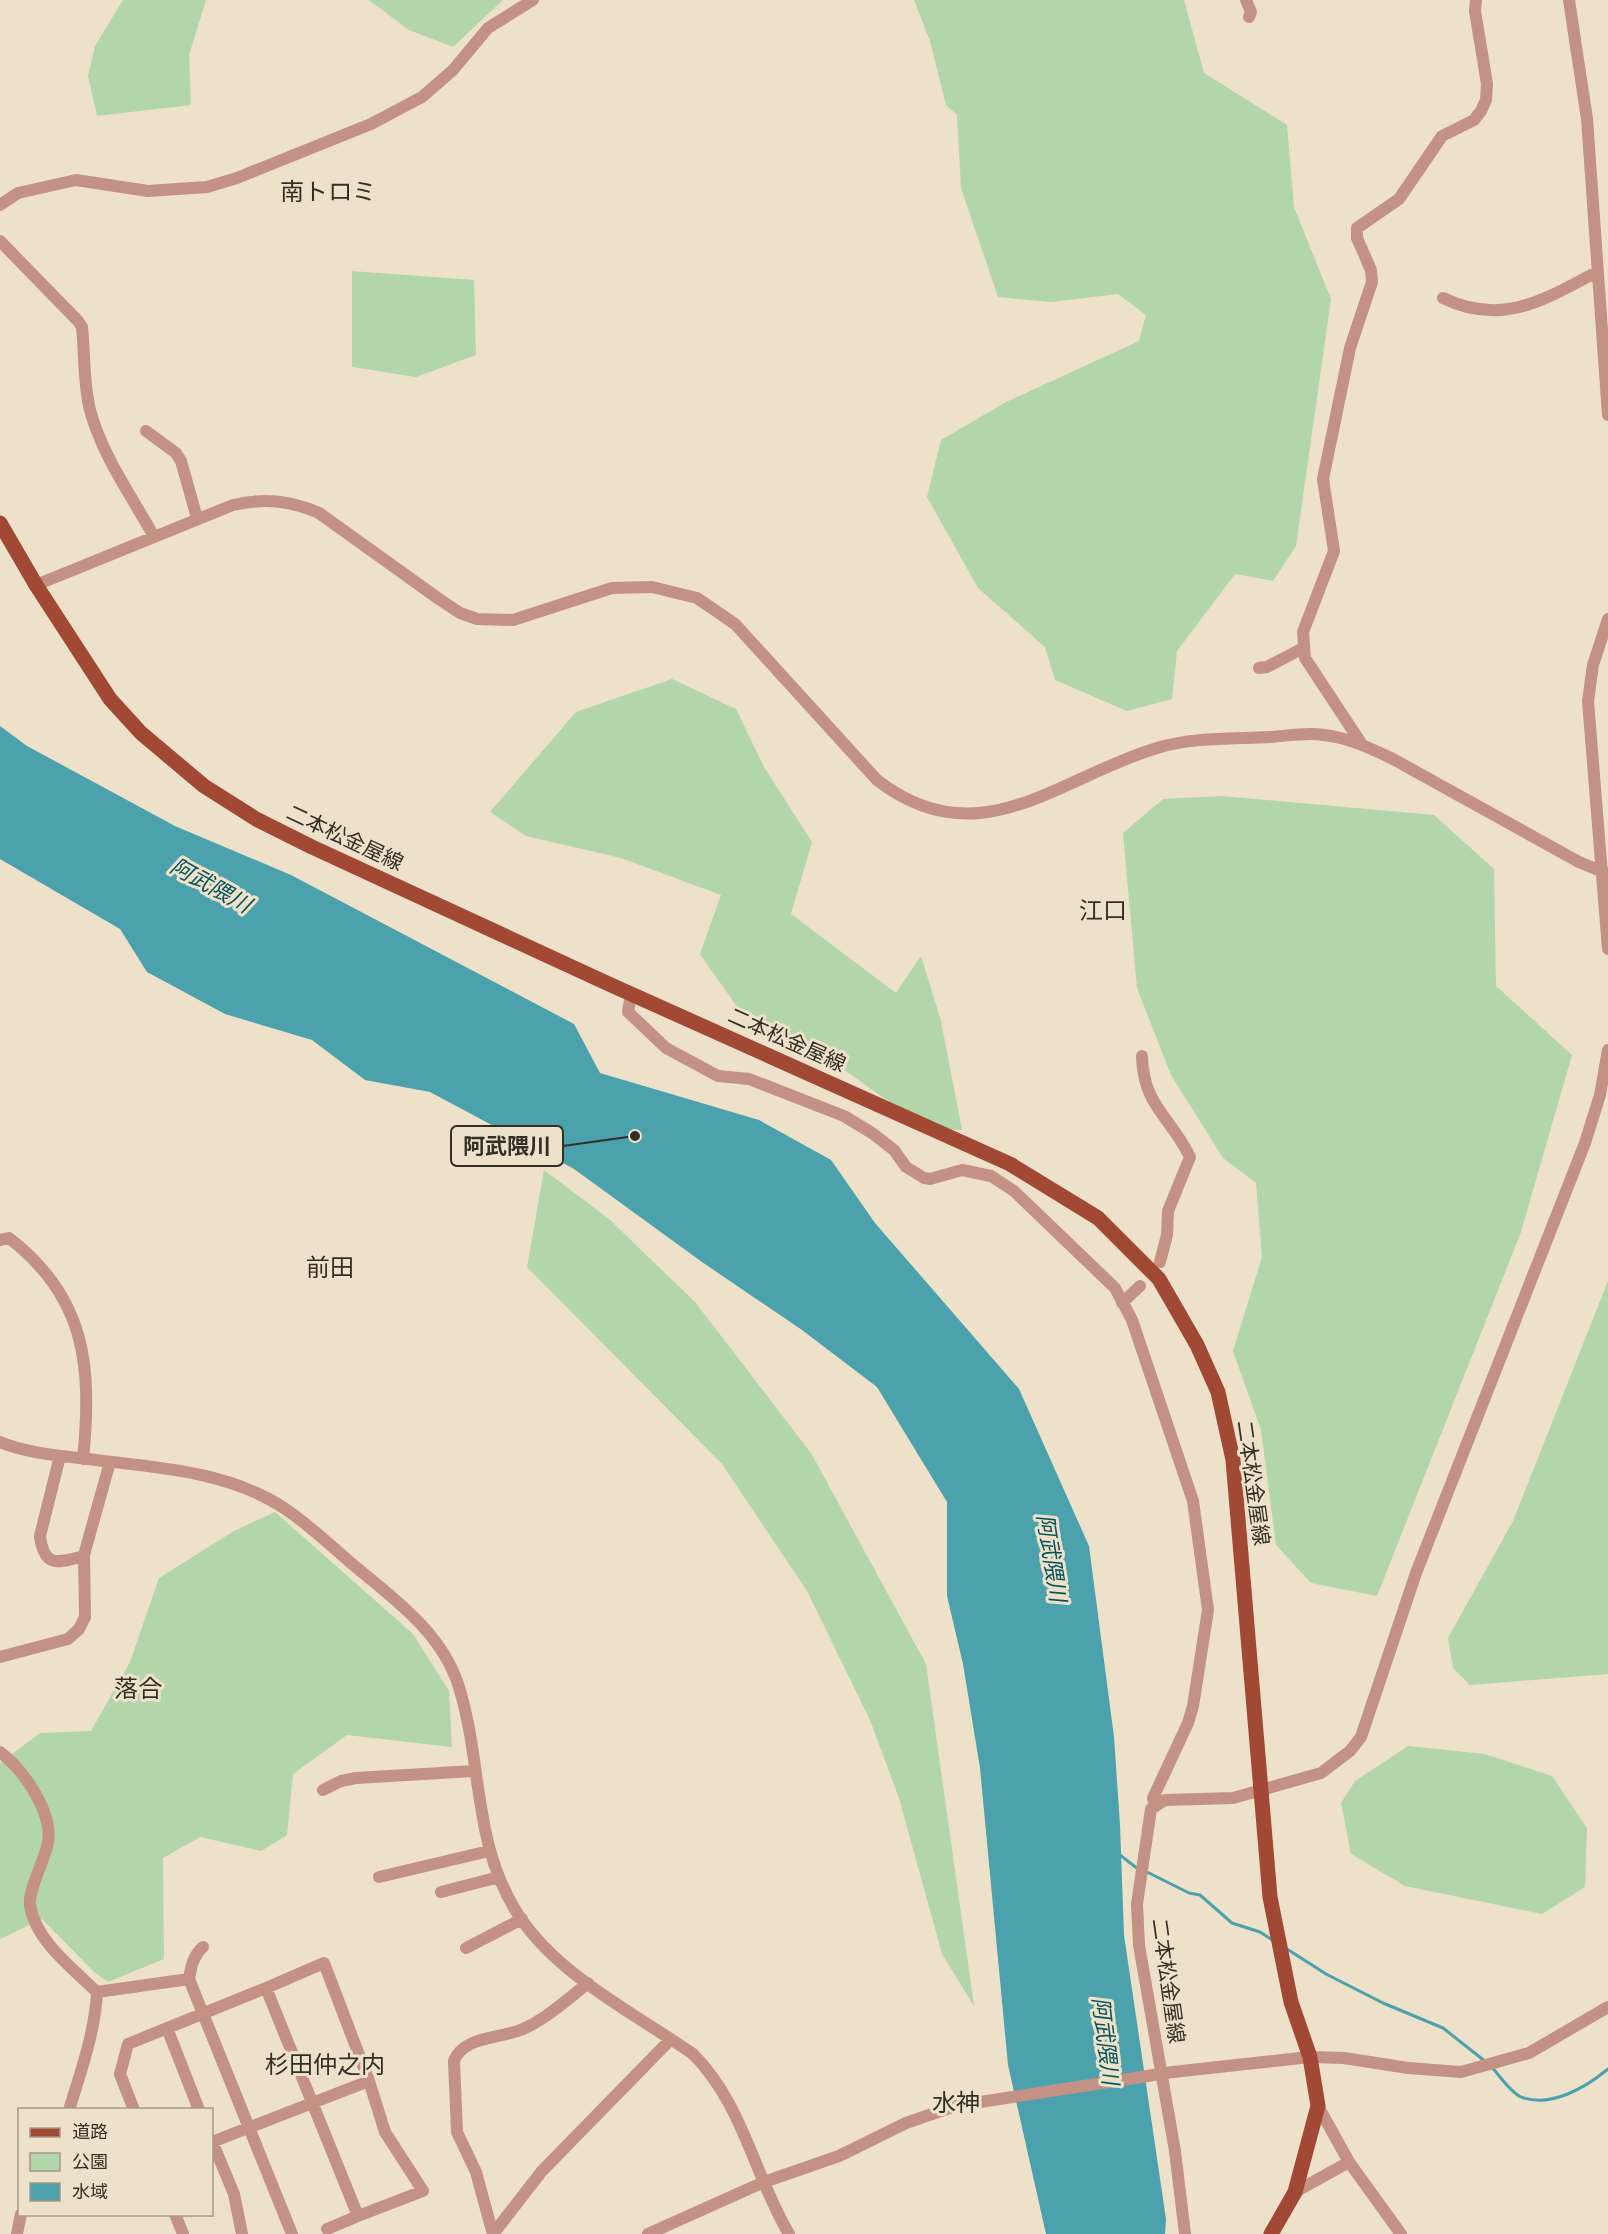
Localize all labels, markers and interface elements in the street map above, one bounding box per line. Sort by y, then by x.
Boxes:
district label: 南トロミ [280,178,376,205]
street label: 二本松金屋線 [283,800,407,875]
water label: 阿武隈川 [166,853,257,919]
district label: 江口 [1079,897,1127,924]
street label: 二本松金屋線 [725,1003,849,1076]
callout: 阿武隈川 [451,1126,563,1166]
text: 阿武隈川 [463,1134,551,1159]
district label: 前田 [306,1254,354,1281]
street label: 二本松金屋線 [1233,1419,1274,1547]
water label: 阿武隈川 [1032,1513,1071,1605]
district label: 落合 [114,1675,162,1702]
street label: 二本松金屋線 [1148,1917,1189,2045]
water label: 阿武隈川 [1088,1996,1124,2088]
district label: 杉田仲之内 [265,2051,385,2078]
district label: 水神 [932,2089,980,2116]
legend [18,2108,213,2216]
text: 道路 [72,2122,108,2142]
text: 公園 [72,2152,108,2172]
text: 水域 [72,2182,108,2202]

